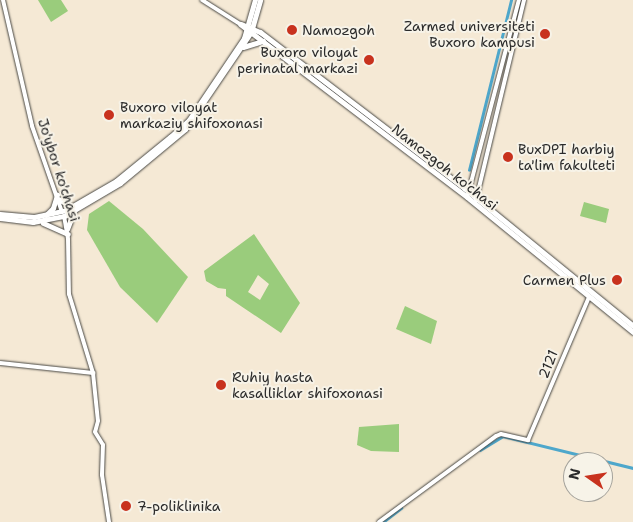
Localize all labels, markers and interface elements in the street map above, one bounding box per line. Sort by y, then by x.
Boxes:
place label: Zarmed universiteti Buxoro kampusi [404,18,535,50]
place label: Namozgoh [302,22,375,38]
marker: Namozgoh [286,24,298,36]
marker: Zarmed universiteti Buxoro kampusi [539,28,551,40]
place label: Buxoro viloyat perinatal markazi [237,44,358,76]
marker: Buxoro viloyat perinatal markazi [362,53,376,67]
place label: Buxoro viloyat markaziy shifoxonasi [120,99,263,132]
marker: Buxoro viloyat markaziy shifoxonasi [102,108,116,122]
street label: Jo'ybor ko'chasi [34,116,84,224]
street label: Namozgoh ko'chasi [389,120,501,214]
place label: BuxDPI harbiy ta'lim fakulteti [518,141,615,174]
marker: BuxDPI harbiy ta'lim fakulteti [502,151,514,163]
place label: Carmen Plus [523,272,606,288]
marker: Carmen Plus [610,273,624,287]
street label: 2121 [535,347,561,381]
place label: Ruhiy hasta kasalliklar shifoxonasi [232,369,383,402]
marker: Ruhiy hasta kasalliklar shifoxonasi [214,378,228,392]
north arrow [563,452,613,502]
text: N [564,466,584,481]
place label: 7-poliklinika [137,498,221,514]
marker: 7-poliklinika [119,499,133,513]

